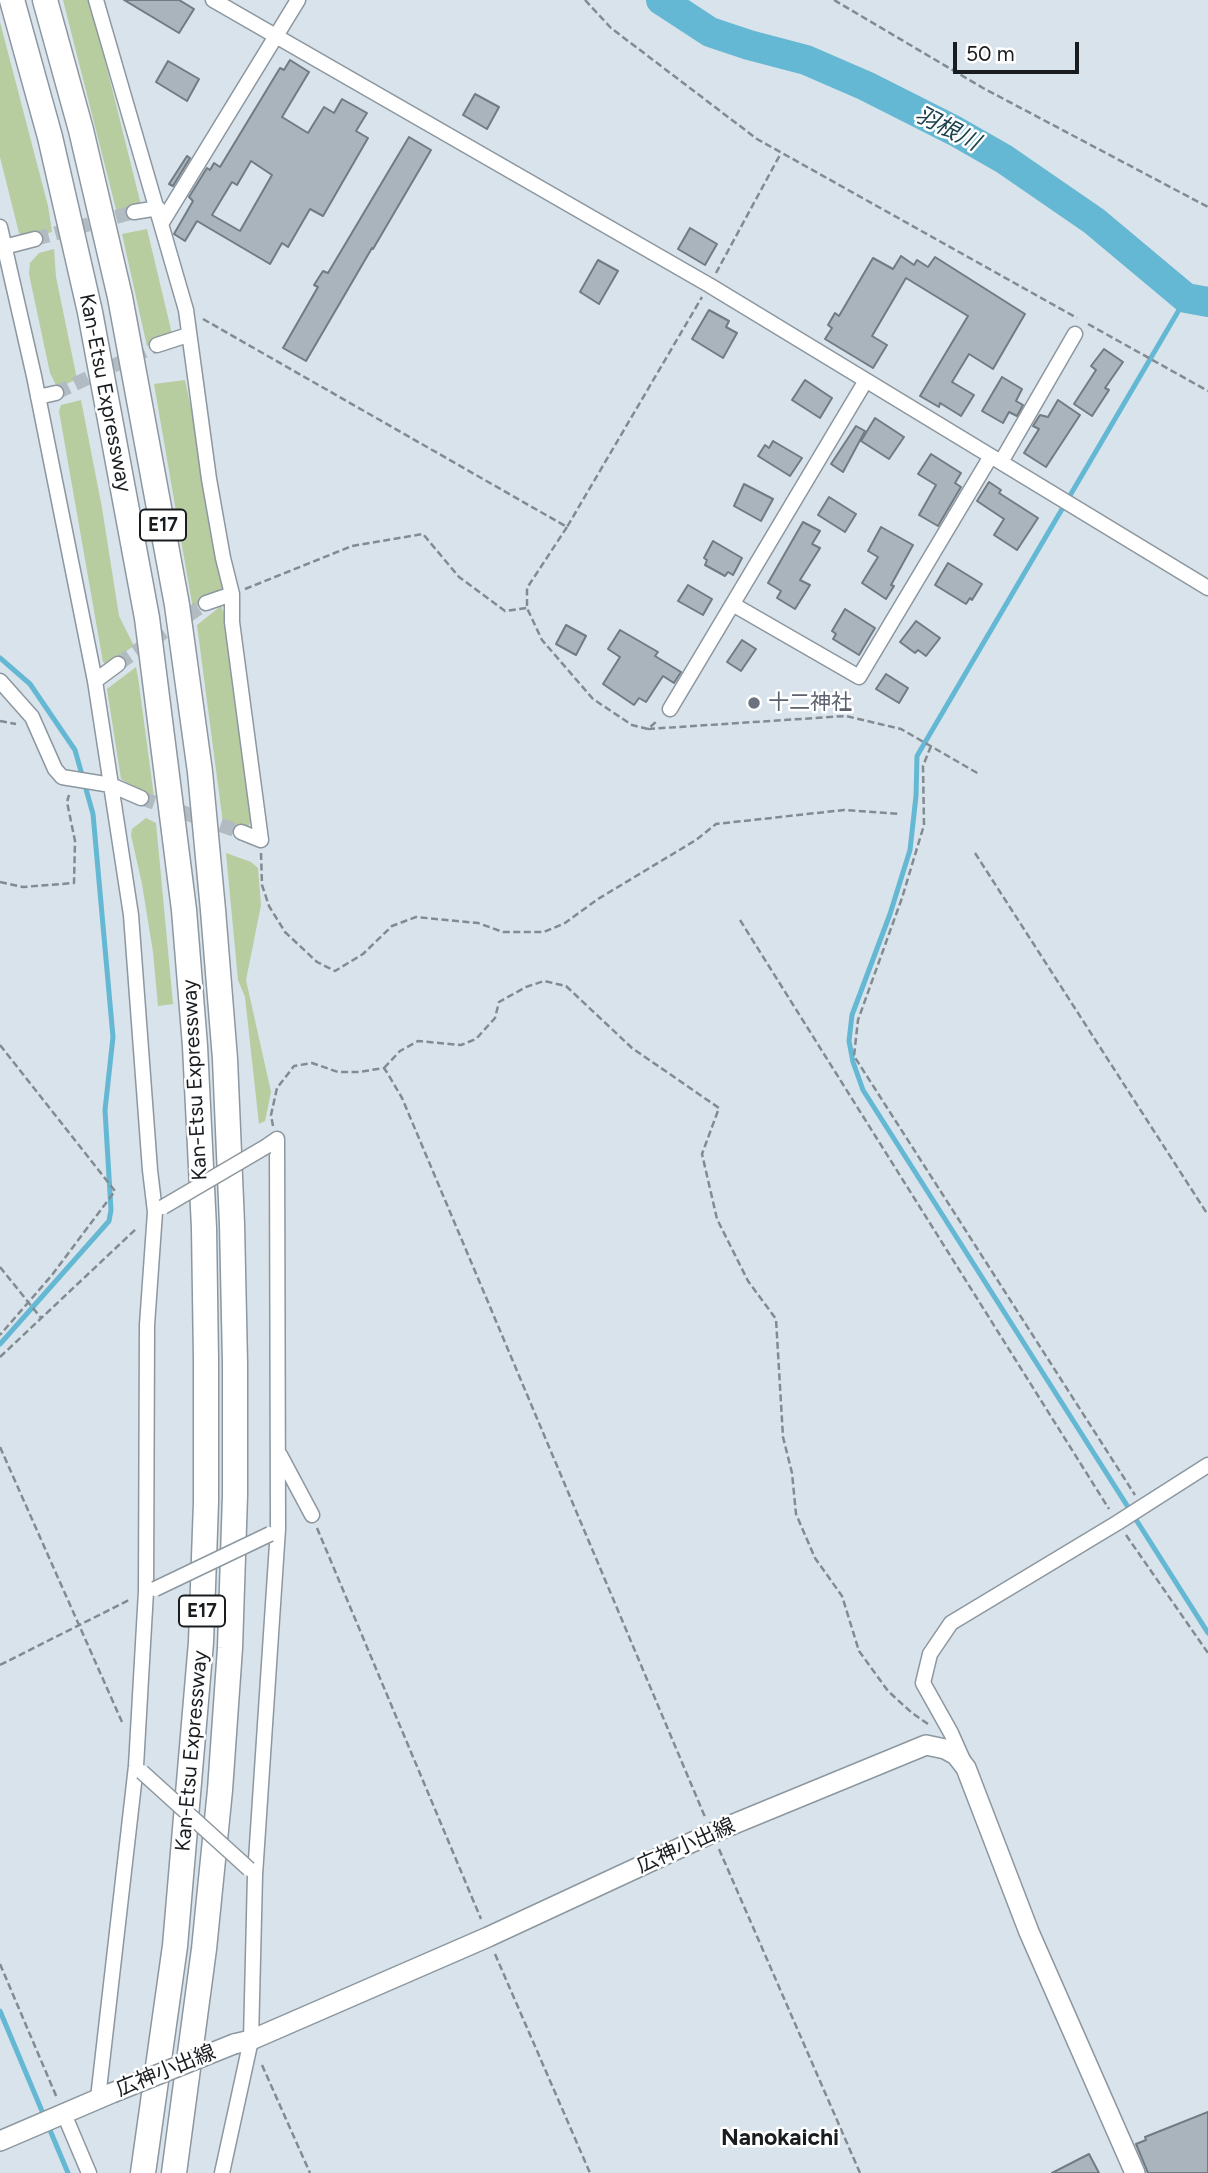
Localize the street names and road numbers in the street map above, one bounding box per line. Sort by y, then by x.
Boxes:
street label: Kan-Etsu Expressway [73,292,137,494]
road number: E17 [140,510,186,540]
street label: Kan-Etsu Expressway [177,979,213,1181]
road number: E17 [179,1596,225,1626]
street label: Kan-Etsu Expressway [171,1649,213,1853]
street label: 広神小出線 [633,1813,739,1879]
street label: 広神小出線 [113,2040,219,2102]

